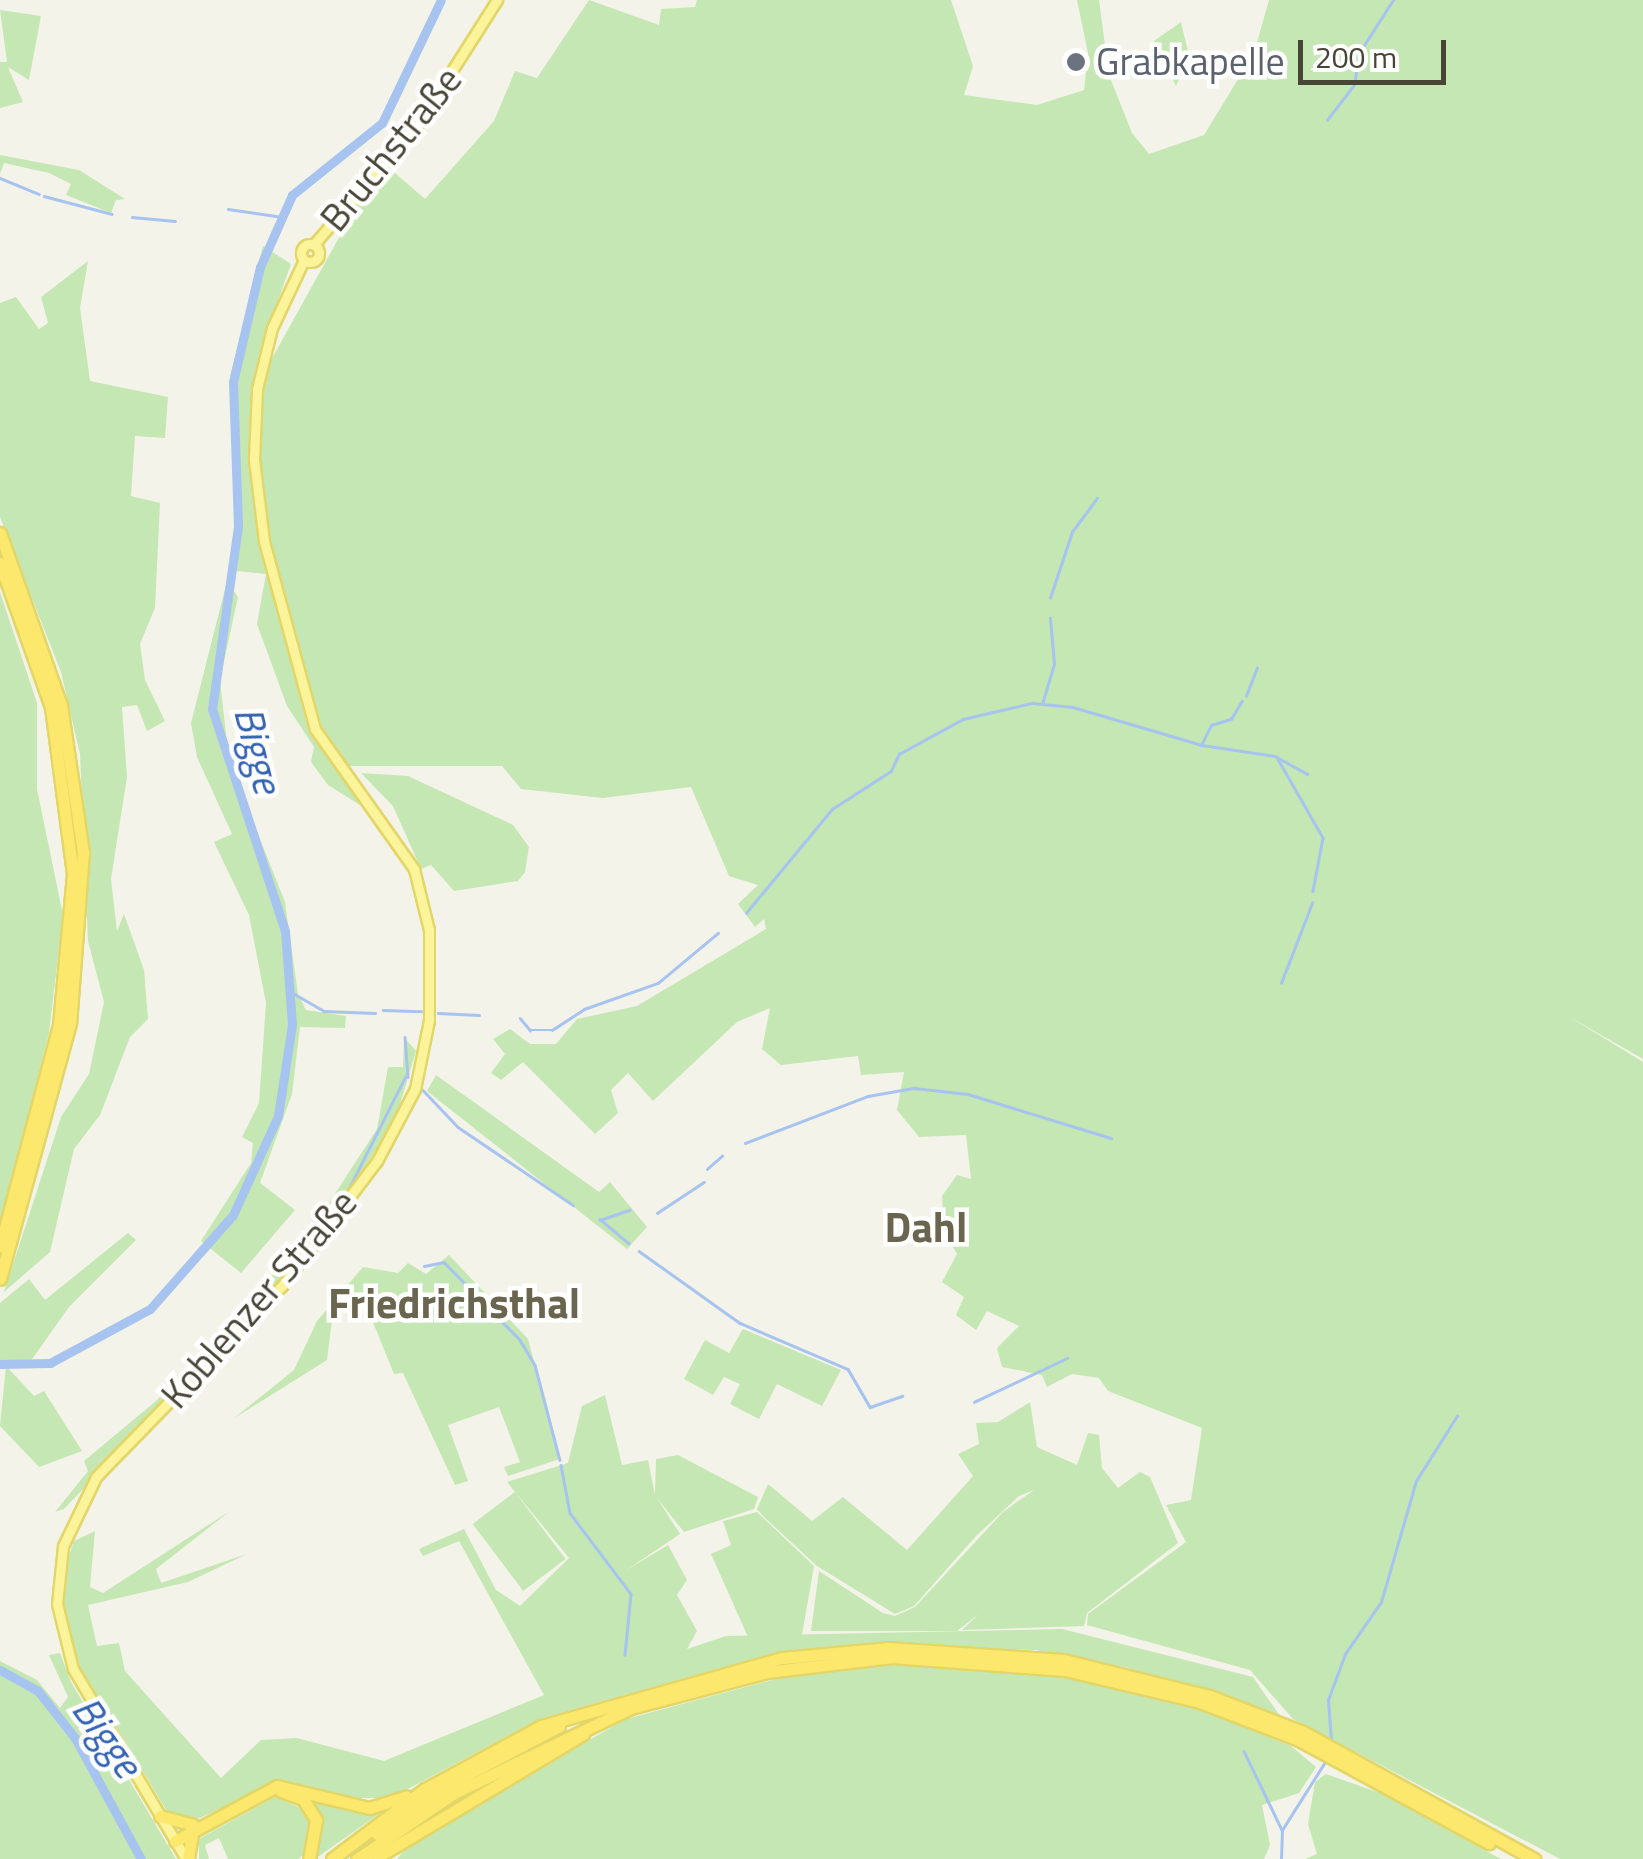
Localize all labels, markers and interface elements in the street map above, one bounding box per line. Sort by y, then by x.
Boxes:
scale bar [1303,20,1450,82]
text: 200 m [1315,34,1397,80]
place label: Grabkapelle [1096,39,1285,85]
marker: Grabkapelle [1065,51,1087,73]
street label: Bruchstraße [311,58,471,240]
water label: Bigge [224,702,292,798]
street label: Koblenzer Straße [152,1181,366,1417]
district label: Dahl [885,1201,967,1251]
district label: Friedrichsthal [328,1277,580,1327]
water label: Bigge [62,1688,152,1786]

